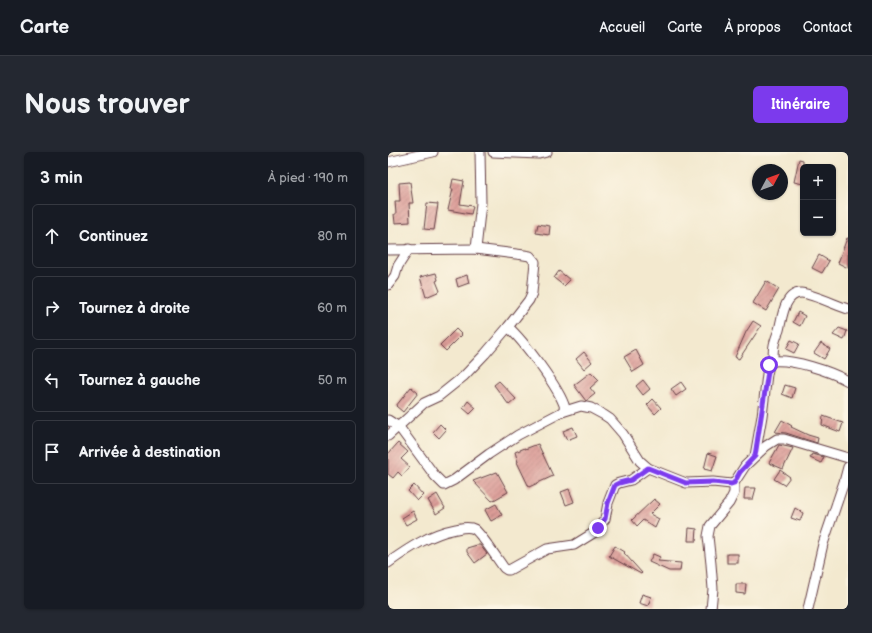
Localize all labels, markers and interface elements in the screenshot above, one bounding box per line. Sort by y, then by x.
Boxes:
text: Carte [20,16,69,39]
text: Accueil [599,19,645,36]
text: Carte [667,19,702,36]
text: À propos [724,19,781,36]
text: Contact [803,19,852,36]
button: Itinéraire [753,86,848,123]
text: Nous trouver [24,88,190,121]
north arrow [752,164,788,200]
map controls [800,164,836,236]
button: + [800,164,836,200]
text: 3 min [40,168,83,188]
text: À pied · 190 m [268,170,348,186]
button: − [800,200,836,236]
icon: ahead [41,225,63,247]
text: Continuez [79,227,148,246]
text: 80 m [318,228,347,244]
icon: right [41,297,63,319]
text: Tournez à droite [79,299,190,318]
text: 60 m [317,300,347,316]
route start [760,356,778,374]
icon: left [41,369,63,391]
text: Tournez à gauche [79,371,200,390]
text: 50 m [318,372,347,388]
icon: arrive [41,441,63,463]
text: Arrivée à destination [79,443,221,462]
route end [589,519,607,537]

